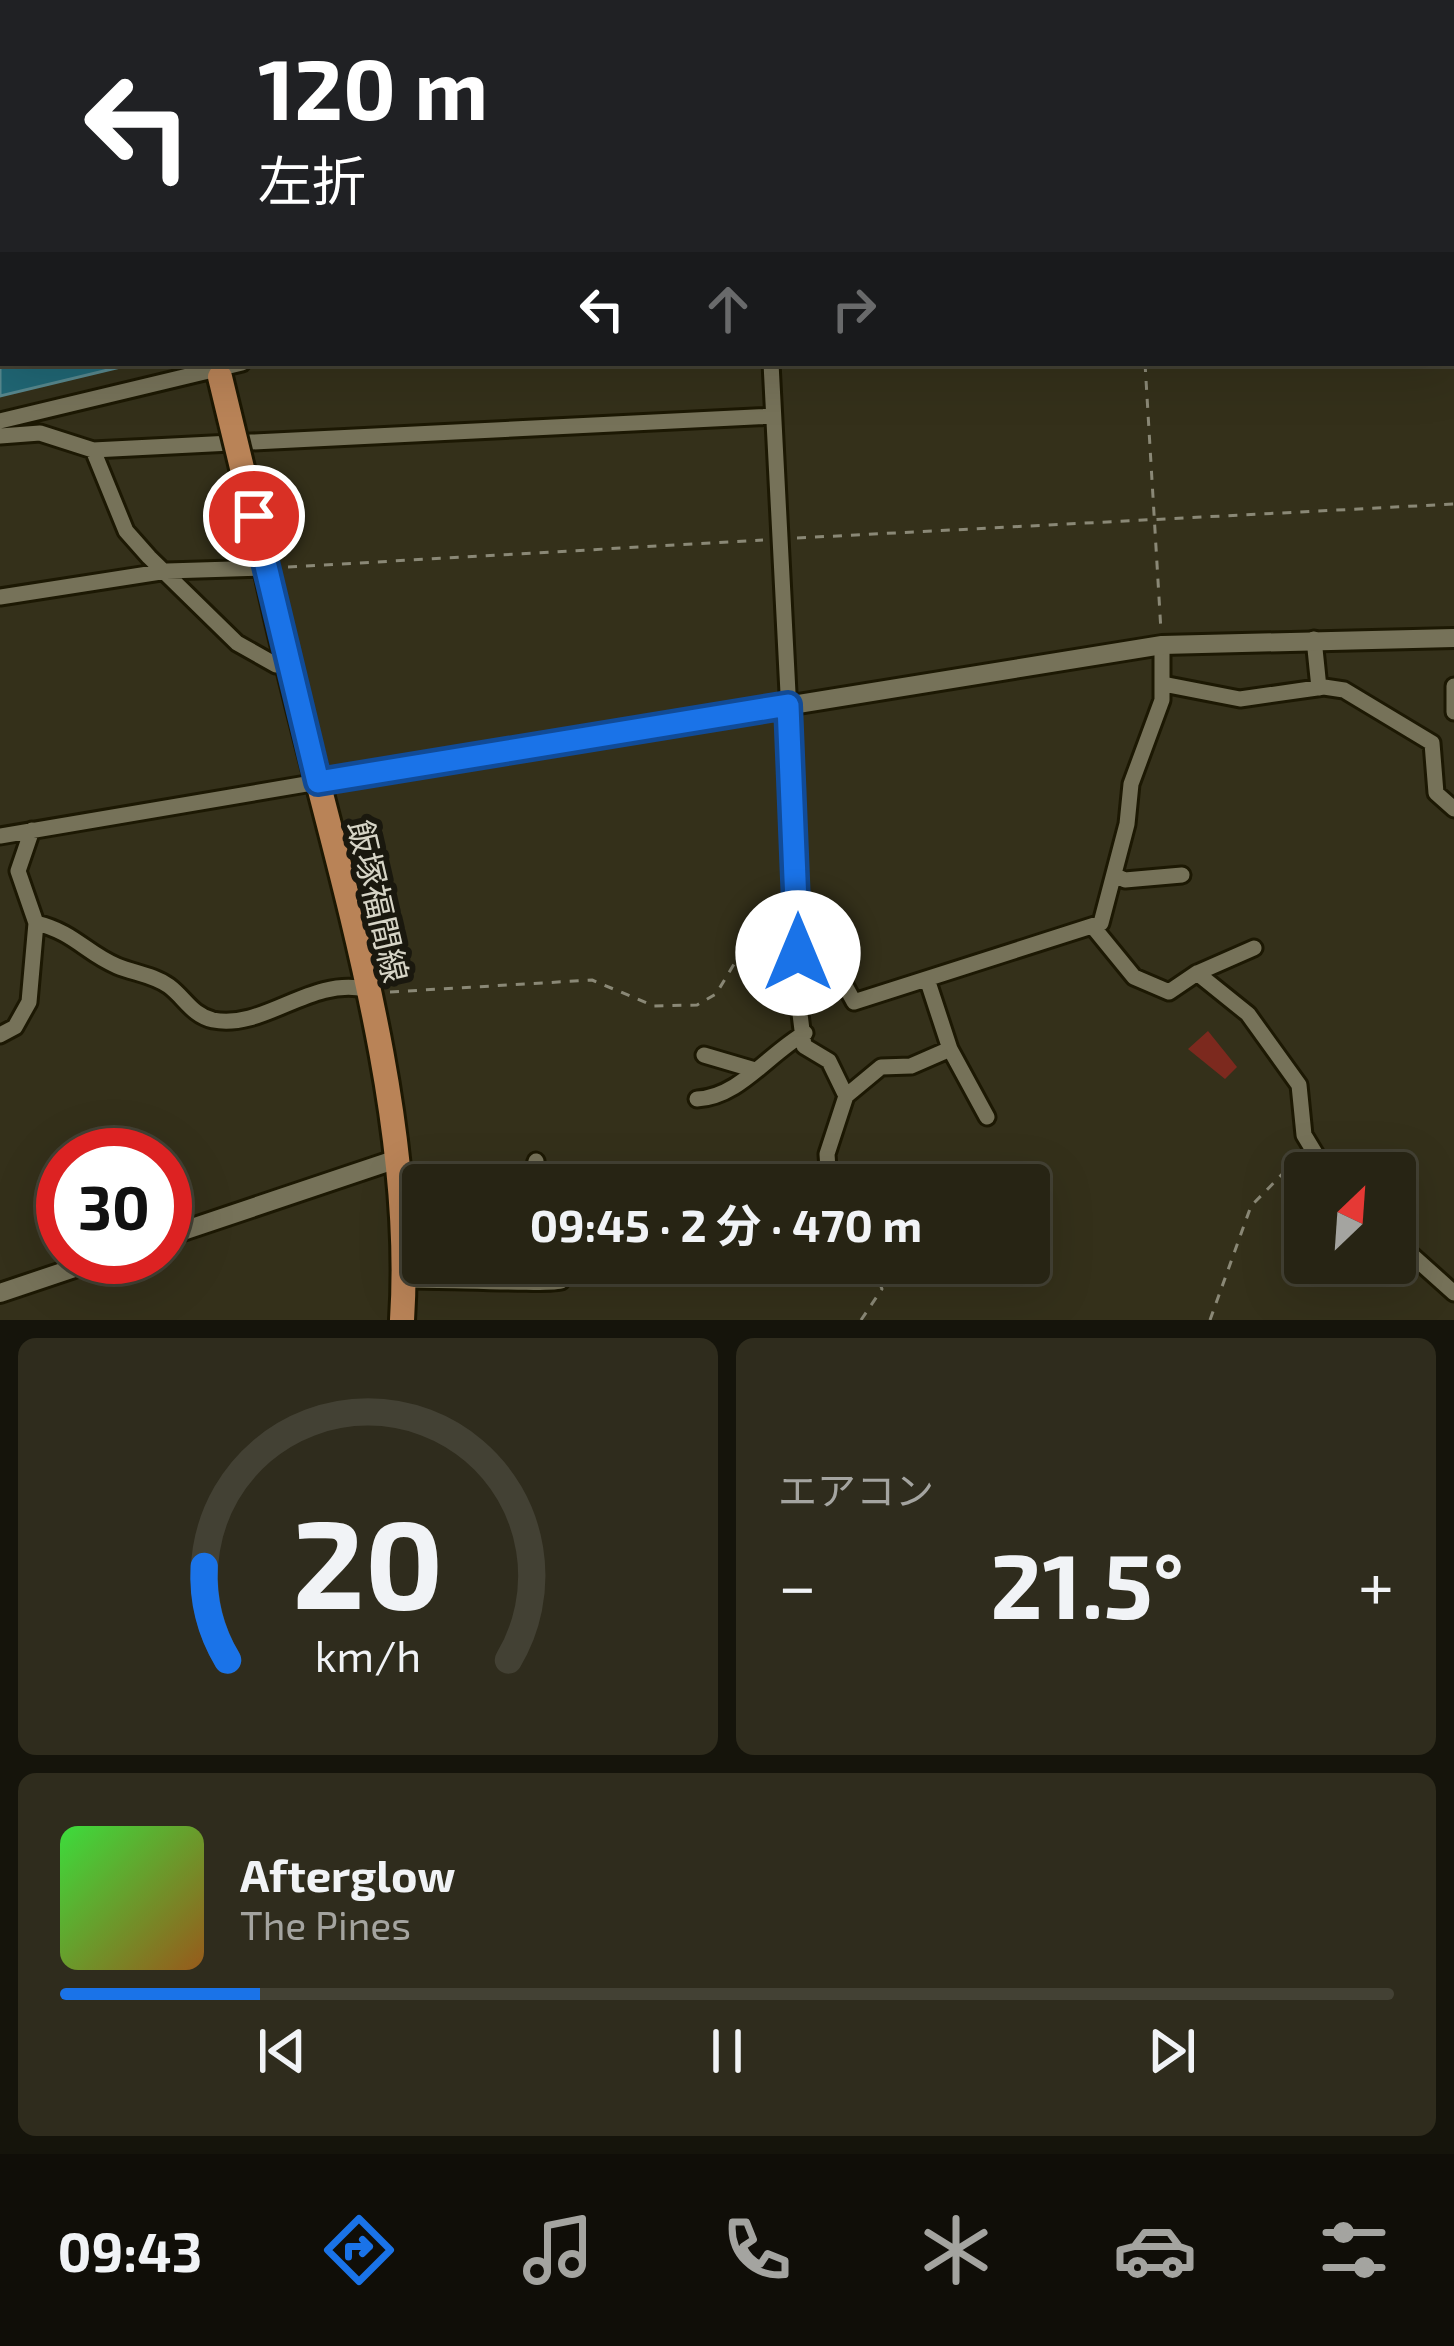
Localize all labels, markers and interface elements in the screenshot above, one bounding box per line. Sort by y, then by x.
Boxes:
text: 120 m [258,36,488,137]
icon: left [60,48,216,204]
text: 左折 [258,147,366,212]
icon: left [569,276,635,342]
icon: ahead [695,276,761,342]
icon: right [821,276,887,342]
pin [203,465,305,567]
icon: arrive [221,483,287,549]
street label: 飯塚福間線 [341,816,417,986]
position arrow [735,890,861,1016]
speed limit sign: 30 [36,1128,192,1284]
north arrow [1284,1152,1416,1284]
map controls [1284,1152,1416,1284]
text: 09:45 · 2 分 · 470 m [530,1197,922,1251]
text: エアコン [778,1466,934,1513]
text: 20 [292,1484,444,1634]
text: 21.5° [990,1529,1184,1637]
text: − [778,1544,817,1623]
text: + [1358,1544,1394,1623]
text: km/h [315,1628,421,1680]
text: Afterglow [240,1847,456,1901]
text: The Pines [240,1901,411,1948]
icon: previous [249,2018,315,2084]
icon: pause [694,2018,760,2084]
icon: next [1139,2018,1205,2084]
icon: directions [317,2208,401,2292]
icon: music [516,2208,600,2292]
icon: phone [715,2208,799,2292]
icon: climate [914,2208,998,2292]
icon: car [1113,2208,1197,2292]
icon: filters [1312,2208,1396,2292]
text: 09:43 [58,2218,202,2283]

